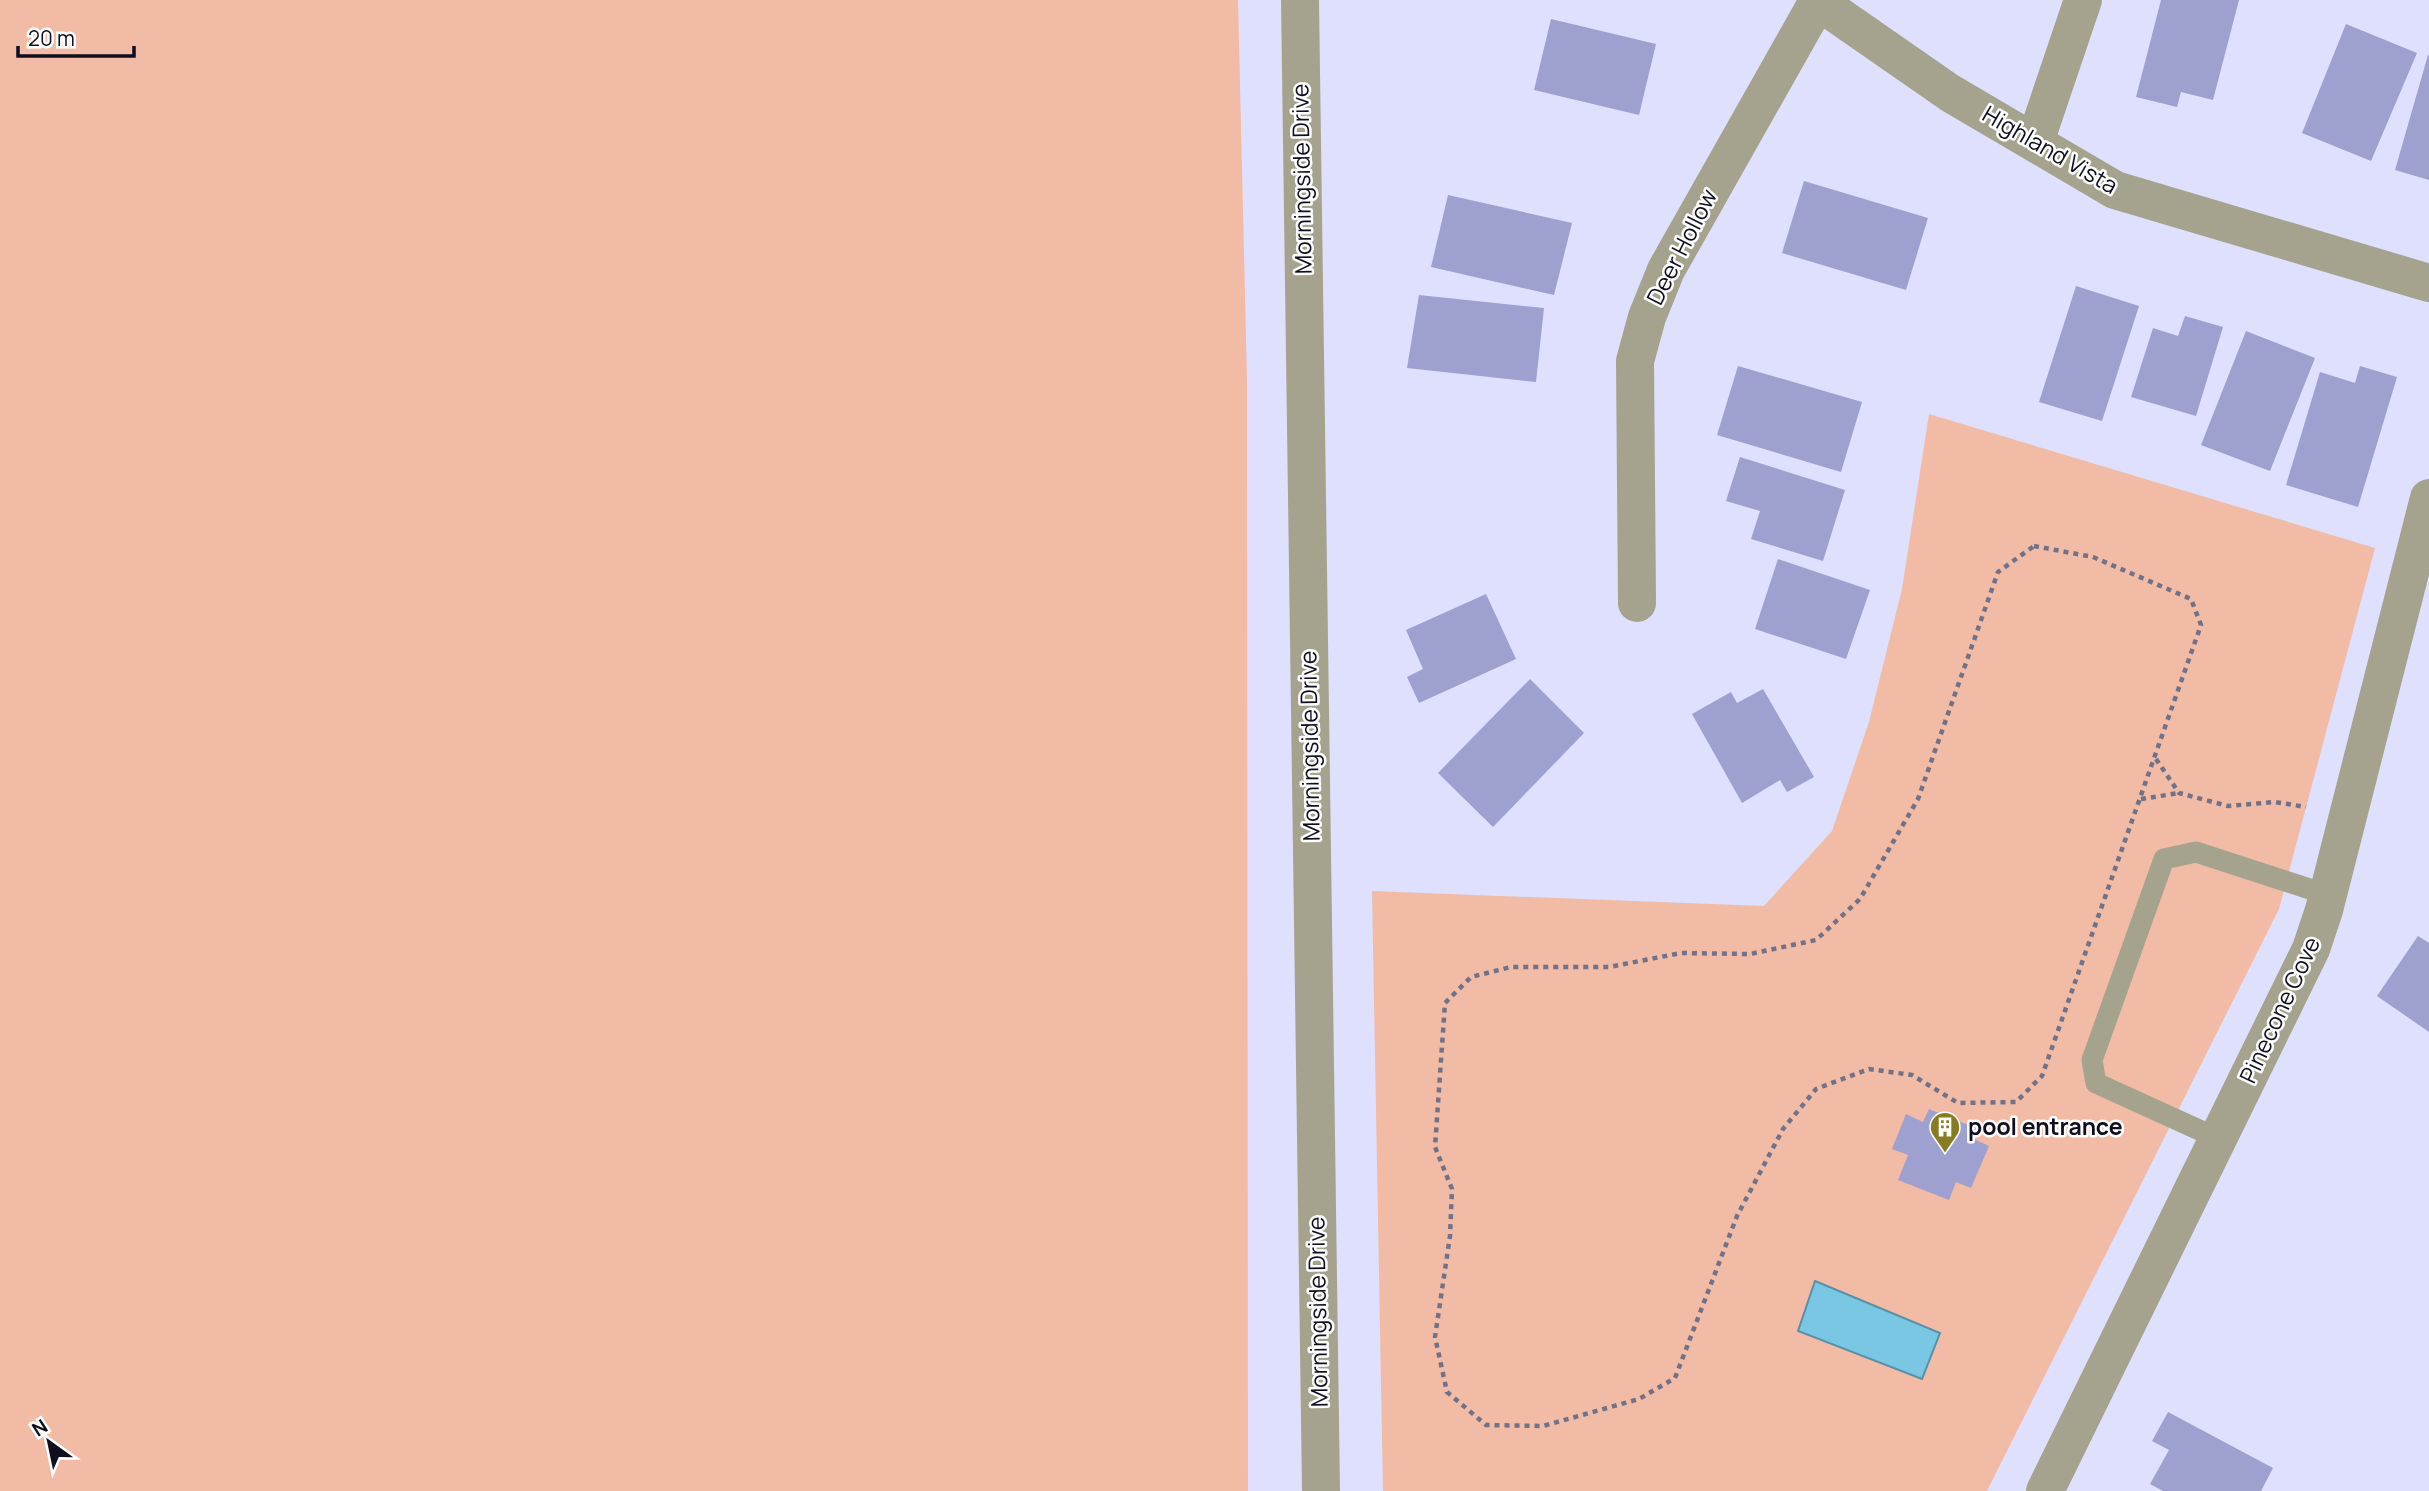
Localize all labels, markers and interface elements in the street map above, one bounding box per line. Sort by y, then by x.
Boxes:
scale bar [18,14,133,58]
text: 20 m [28,24,75,52]
street label: Morningside Drive [1283,84,1319,275]
street label: Highland Vista [1977,97,2124,201]
street label: Deer Hollow [1638,183,1724,310]
street label: Morningside Drive [1291,651,1327,842]
street label: Pinecone Cove [2231,931,2327,1088]
building icon: pool entrance [1928,1110,1962,1154]
place label: pool entrance [1968,1110,2123,1142]
street label: Morningside Drive [1299,1217,1335,1408]
north arrow [14,1407,84,1477]
text: N [27,1413,53,1442]

